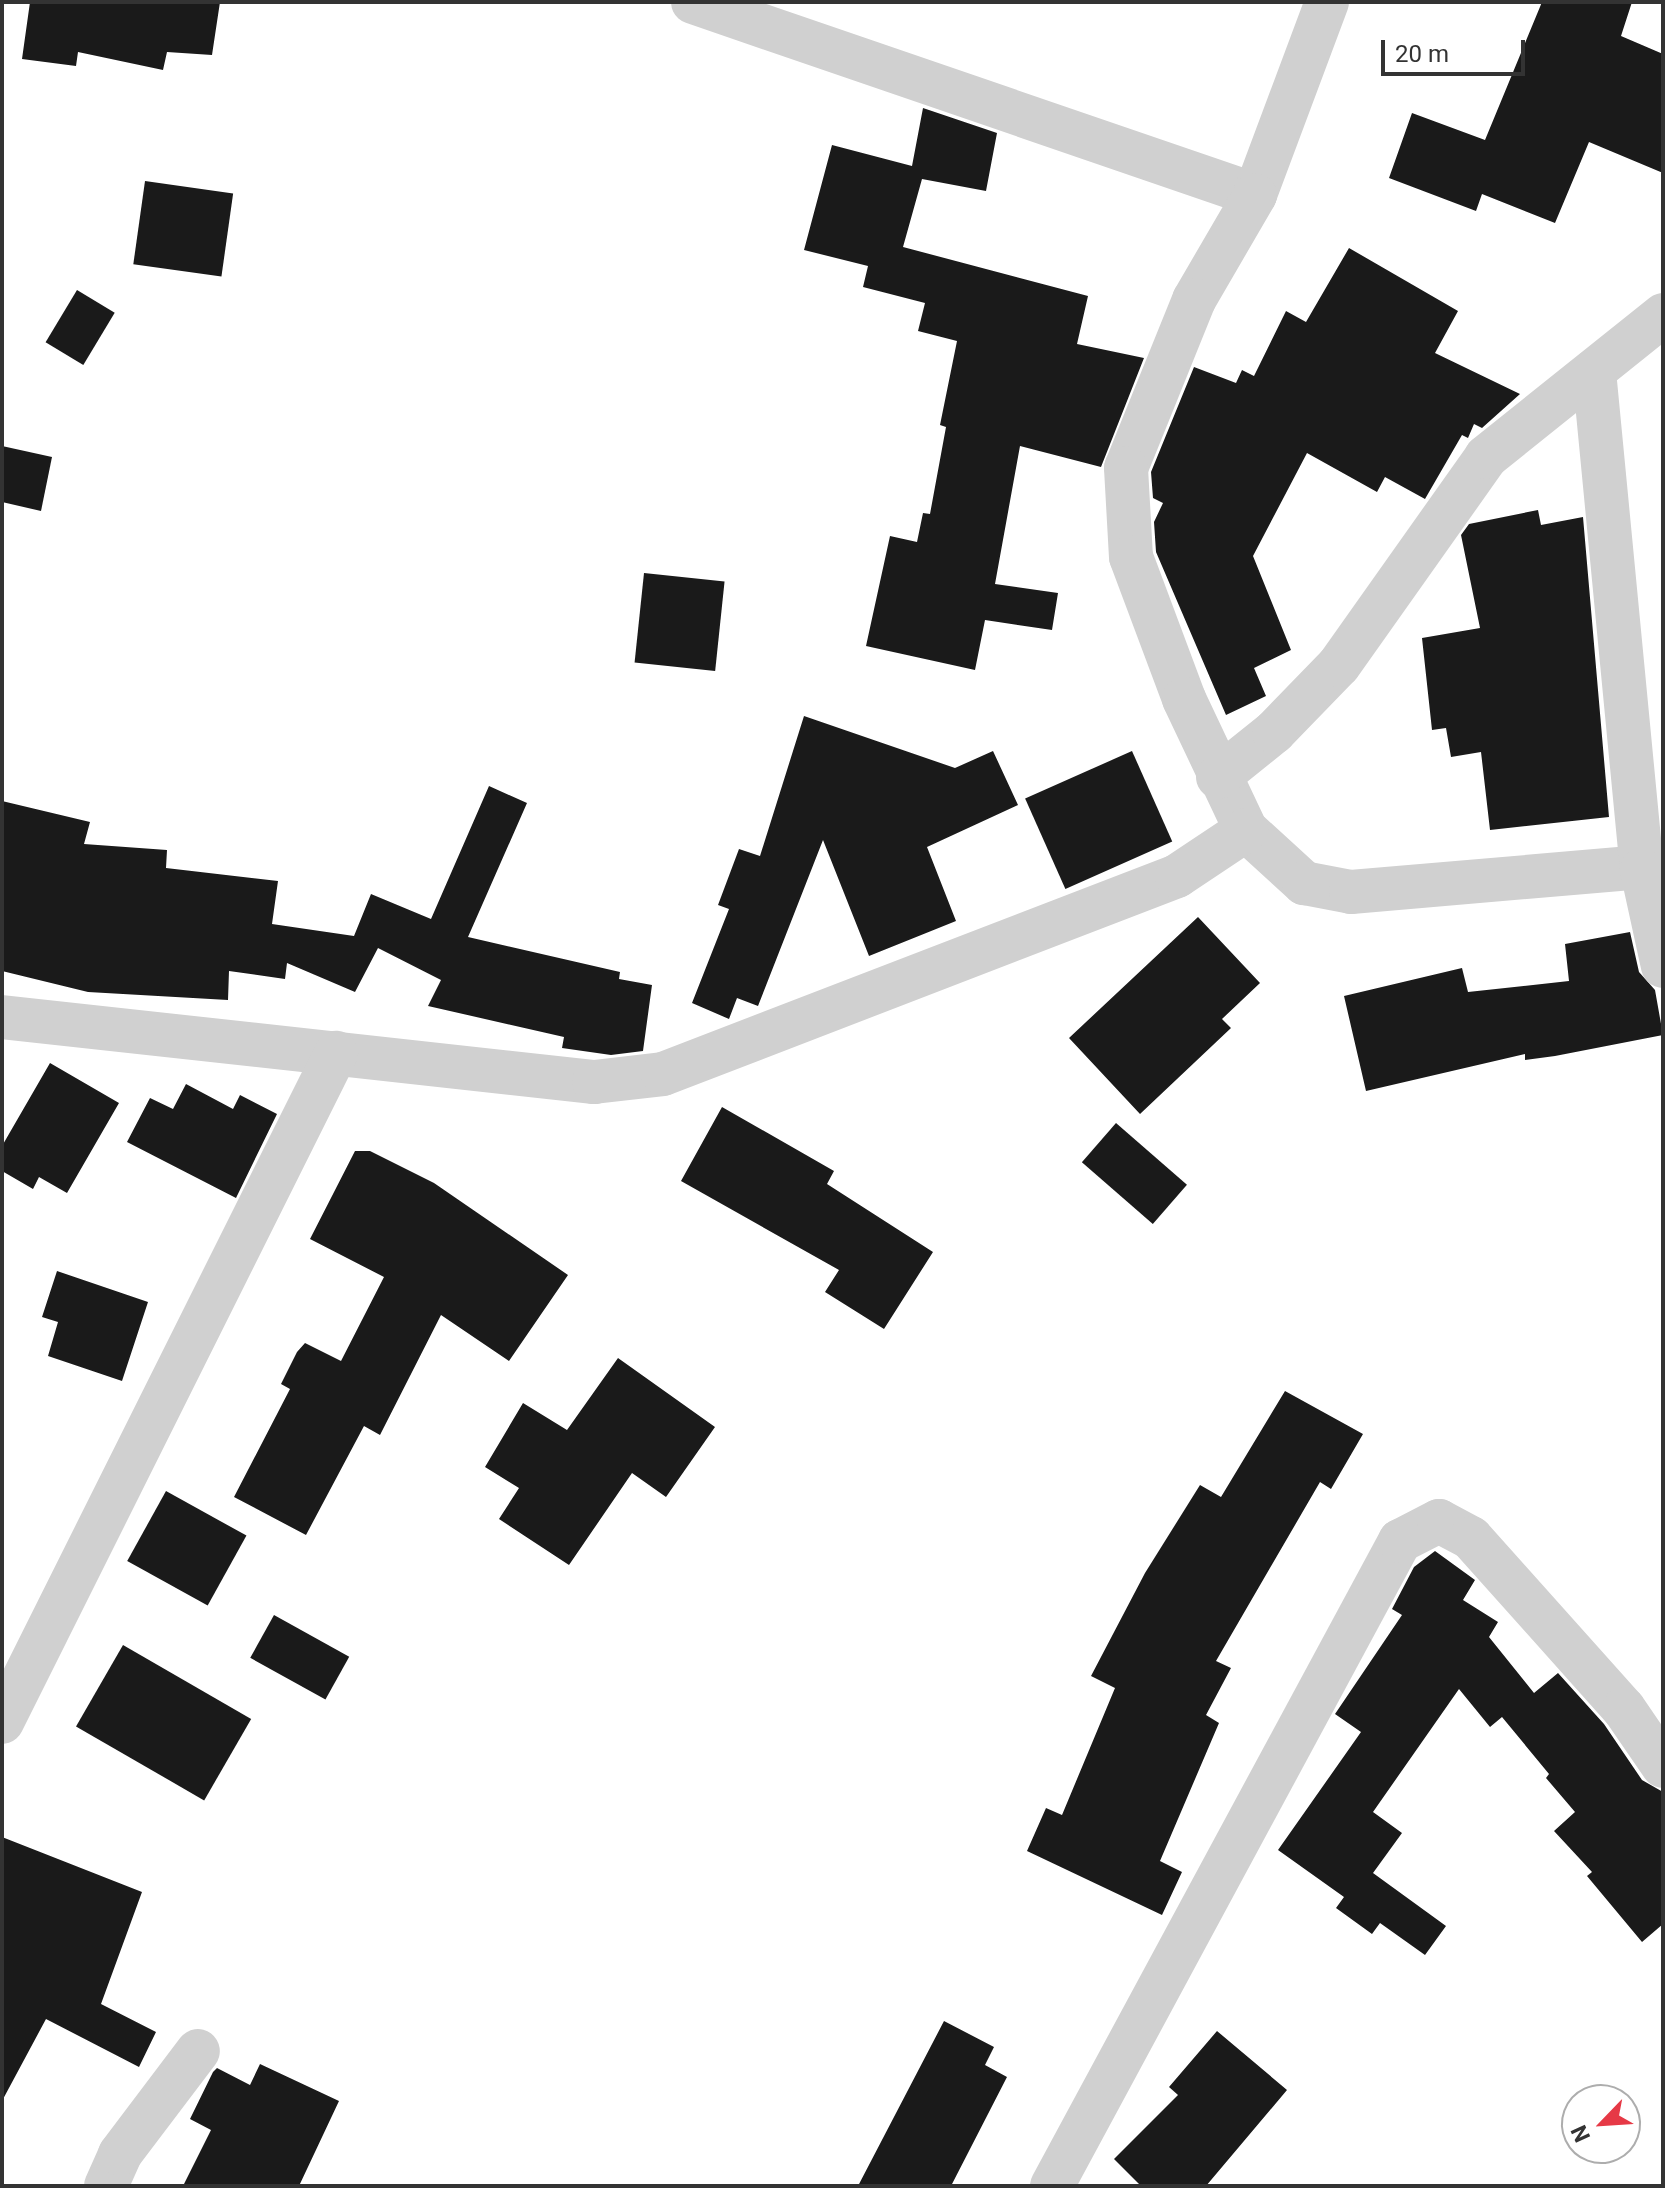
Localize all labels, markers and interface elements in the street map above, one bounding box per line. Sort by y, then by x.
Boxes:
scale bar [1385,24,1529,74]
text: 20 m [1395,40,1449,68]
north arrow [1561,2084,1641,2164]
text: N [1566,2121,1595,2146]

